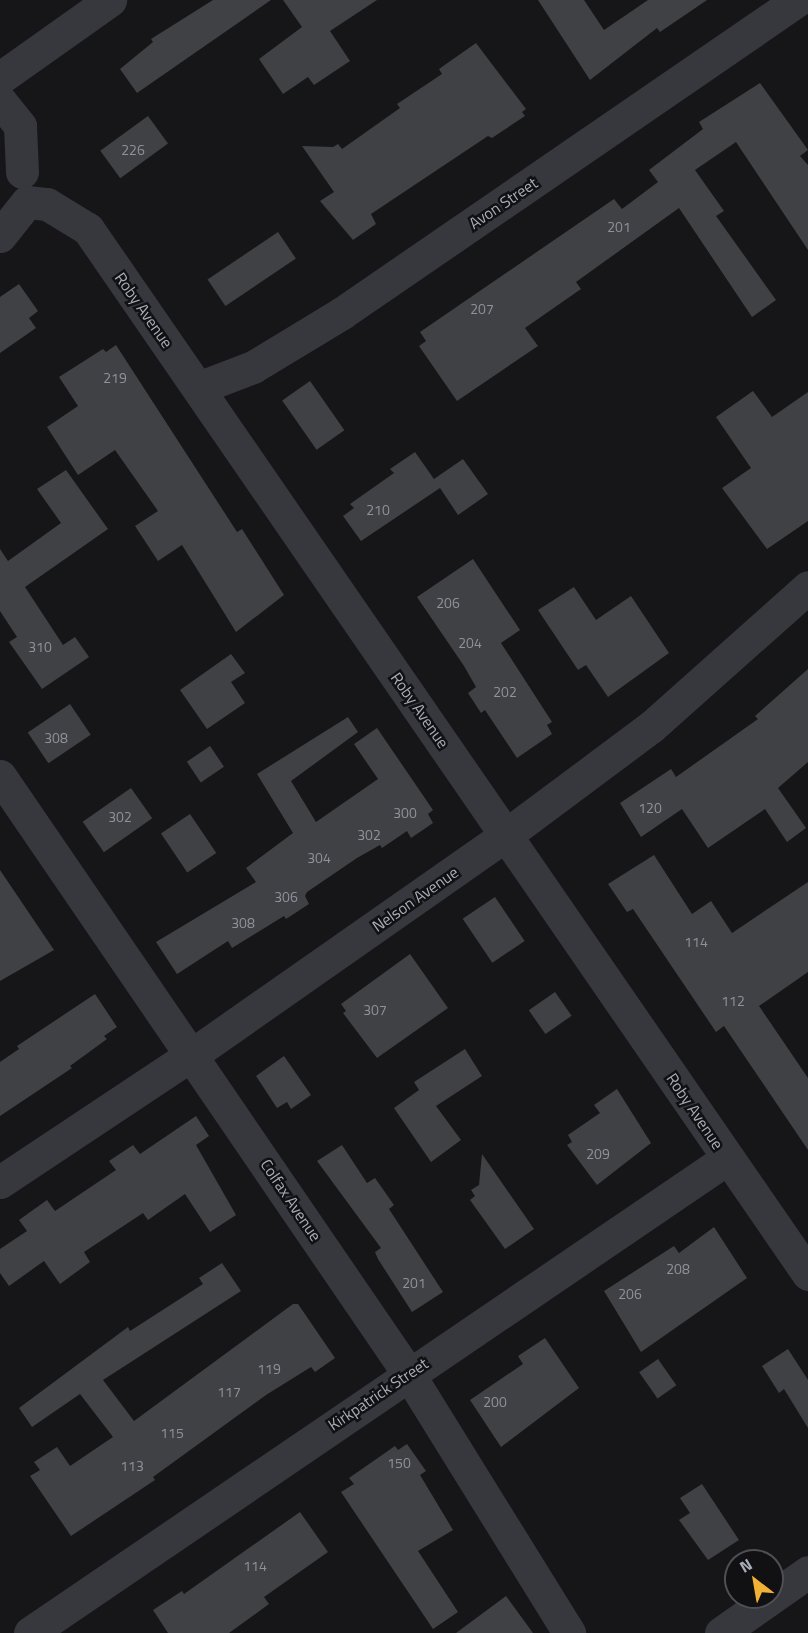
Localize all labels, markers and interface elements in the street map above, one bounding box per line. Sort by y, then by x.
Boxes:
house number: 226 [121,142,145,158]
street label: Avon Street [465,173,541,233]
house number: 201 [607,219,631,235]
street label: Roby Avenue [111,269,177,351]
house number: 207 [470,301,494,317]
house number: 219 [103,370,127,386]
house number: 210 [366,502,390,518]
house number: 206 [436,595,460,611]
house number: 204 [458,635,482,651]
house number: 310 [28,639,52,655]
street label: Roby Avenue [387,669,453,751]
house number: 202 [493,684,517,700]
house number: 308 [44,730,68,746]
house number: 120 [638,800,662,816]
house number: 300 [393,805,417,821]
house number: 302 [108,809,132,825]
house number: 302 [357,827,381,843]
house number: 304 [307,850,331,866]
street label: Nelson Avenue [368,862,462,936]
house number: 306 [274,889,298,905]
house number: 308 [231,915,255,931]
house number: 114 [684,934,708,950]
house number: 112 [721,993,745,1009]
house number: 307 [363,1002,387,1018]
street label: Roby Avenue [663,1069,727,1153]
house number: 209 [586,1146,610,1162]
street label: Colfax Avenue [257,1155,325,1245]
house number: 208 [666,1261,690,1277]
house number: 201 [402,1275,426,1291]
house number: 206 [618,1286,642,1302]
street label: Kirkpatrick Street [324,1354,432,1434]
house number: 119 [257,1361,281,1377]
house number: 117 [217,1384,241,1400]
house number: 200 [483,1394,507,1410]
house number: 115 [160,1425,184,1441]
house number: 150 [387,1455,411,1471]
house number: 113 [120,1458,144,1474]
north arrow [724,1549,784,1609]
text: N [735,1552,757,1578]
house number: 114 [243,1558,267,1574]

